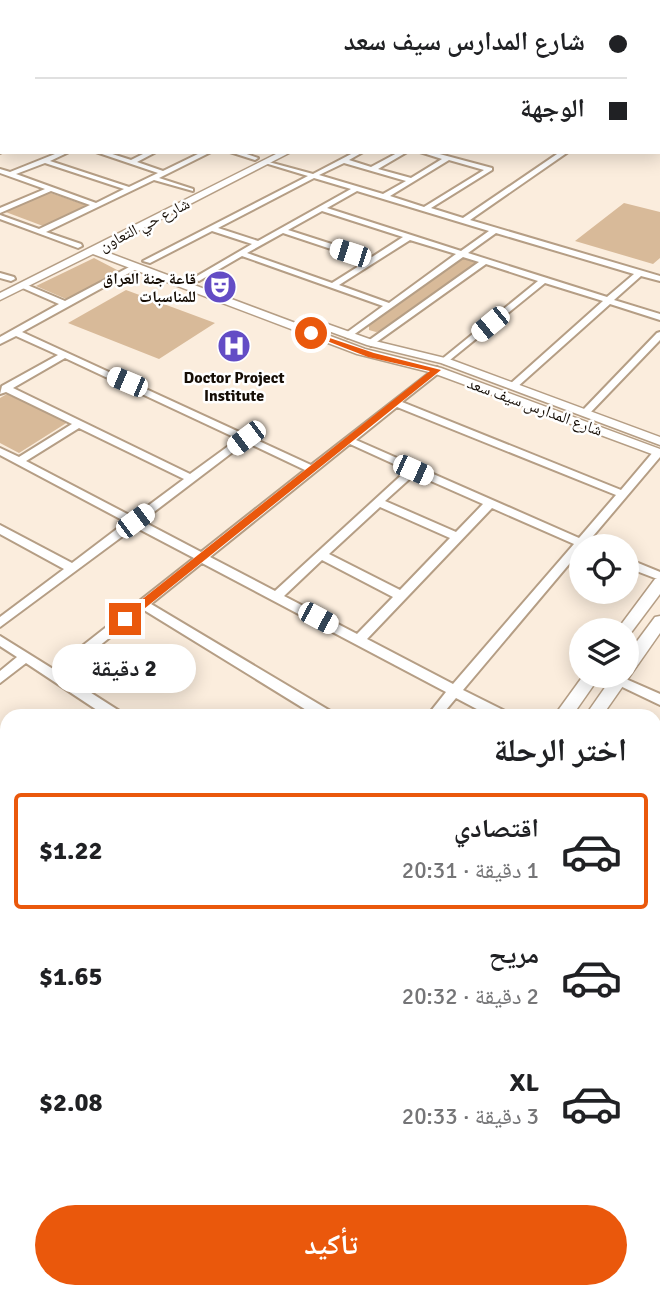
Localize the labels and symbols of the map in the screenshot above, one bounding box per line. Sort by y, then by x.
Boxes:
street label: شارع حي التعاون [96,193,194,258]
car [327,237,374,269]
theatre icon: قاعة جنة العراق للمناسبات [201,268,239,306]
place label: قاعة جنة العراق للمناسبات [103,269,196,307]
car [468,303,513,345]
route start [295,317,327,349]
hospital icon: Doctor Project Institute [215,327,253,365]
car [104,364,151,400]
place label: Doctor Project Institute [184,368,284,406]
street label: شارع المدارس سيف سعد [464,373,605,441]
car [223,417,270,459]
car [390,452,437,488]
car [112,500,159,542]
car [295,599,342,637]
route end [109,603,141,635]
callout: 2 دقيقة [53,644,197,692]

